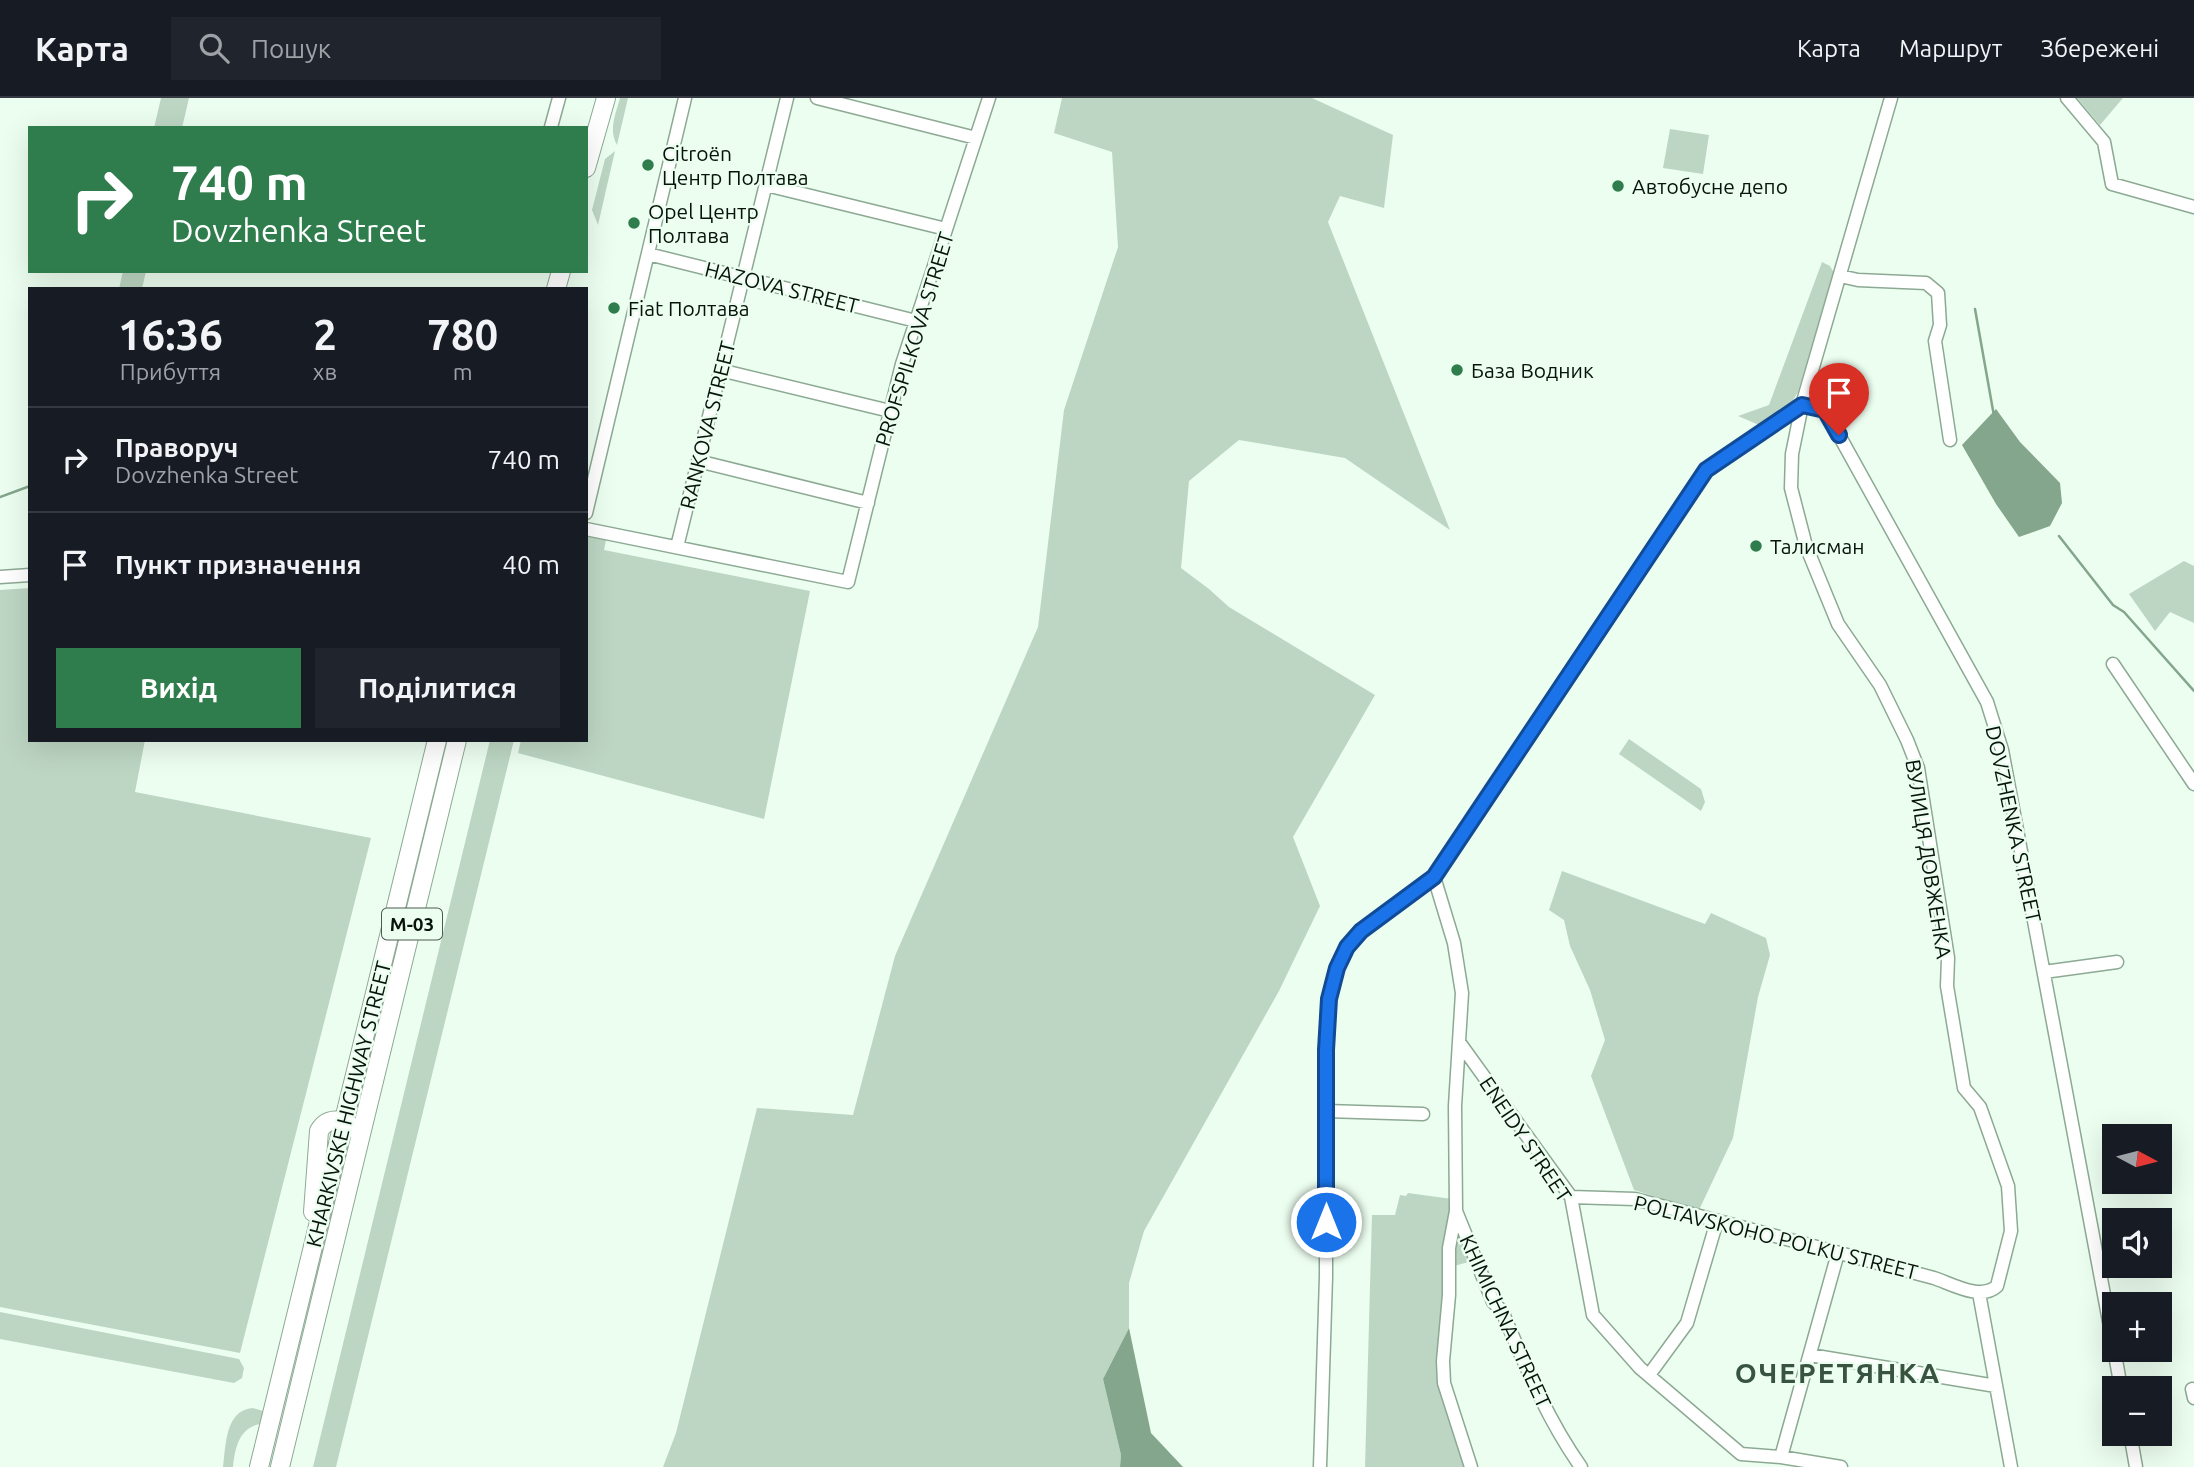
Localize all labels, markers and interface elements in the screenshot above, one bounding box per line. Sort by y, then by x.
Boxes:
search box [171,17,661,80]
icon: search [195,29,233,67]
text: Карта [35,30,129,67]
text: Пошук [251,34,331,63]
text: Карта [1797,35,1861,62]
text: Маршрут [1899,35,2002,62]
text: Збережені [2040,35,2159,62]
place label: Citroën Центр Полтава [662,141,809,189]
icon: right [56,154,147,245]
text: 740 m [171,154,308,209]
marker: Citroën Центр Полтава [640,157,656,173]
place label: Автобусне депо [1632,174,1788,198]
marker: Автобусне депо [1610,178,1626,194]
place label: Opel Центр Полтава [648,199,759,247]
text: Dovzhenka Street [171,212,426,248]
marker: Opel Центр Полтава [626,215,642,231]
street label: PROFSPILKOVA STREET [870,229,958,449]
street label: HAZOVA STREET [702,256,862,318]
place label: Fiat Полтава [628,296,750,320]
marker: Fiat Полтава [606,300,622,316]
text: 16:36 [118,311,223,358]
text: 2 [313,311,337,358]
text: 780 [427,311,498,358]
street label: RANKOVA STREET [675,338,740,511]
place label: База Водник [1471,358,1594,382]
text: Прибуття [120,359,221,384]
text: хв [313,359,337,384]
text: m [453,359,473,384]
marker: База Водник [1449,362,1465,378]
pin [1809,363,1869,435]
icon: arrive [1820,374,1858,412]
text: Праворуч [115,433,238,462]
icon: right [56,441,94,479]
text: 740 m [488,445,560,474]
text: Dovzhenka Street [115,462,298,487]
place label: Талисман [1770,534,1864,558]
marker: Талисман [1748,538,1764,554]
icon: arrive [56,546,94,584]
text: Пункт призначення [115,550,361,579]
text: 40 m [502,550,560,579]
button: Вихід [56,648,301,728]
button: Поділитися [315,648,560,728]
street label: DOVZHENKA STREET [1981,723,2047,925]
street label: ВУЛИЦЯ ДОВЖЕНКА [1901,758,1957,961]
road number: М-03 [382,908,442,940]
street label: KHARKIVSKE HIGHWAY STREET [301,958,395,1249]
street label: ENEIDY STREET [1475,1072,1577,1207]
north arrow [2102,1124,2172,1194]
map controls [2102,1124,2172,1446]
position arrow [1289,1185,1363,1259]
street label: POLTAVSKOHO POLKU STREET [1632,1190,1921,1284]
button: sound [2102,1208,2172,1278]
street label: KHIMICHNA STREET [1455,1231,1557,1412]
button: + [2102,1292,2172,1362]
district label: ОЧЕРЕТЯНКА [1735,1357,1941,1388]
button: − [2102,1376,2172,1446]

